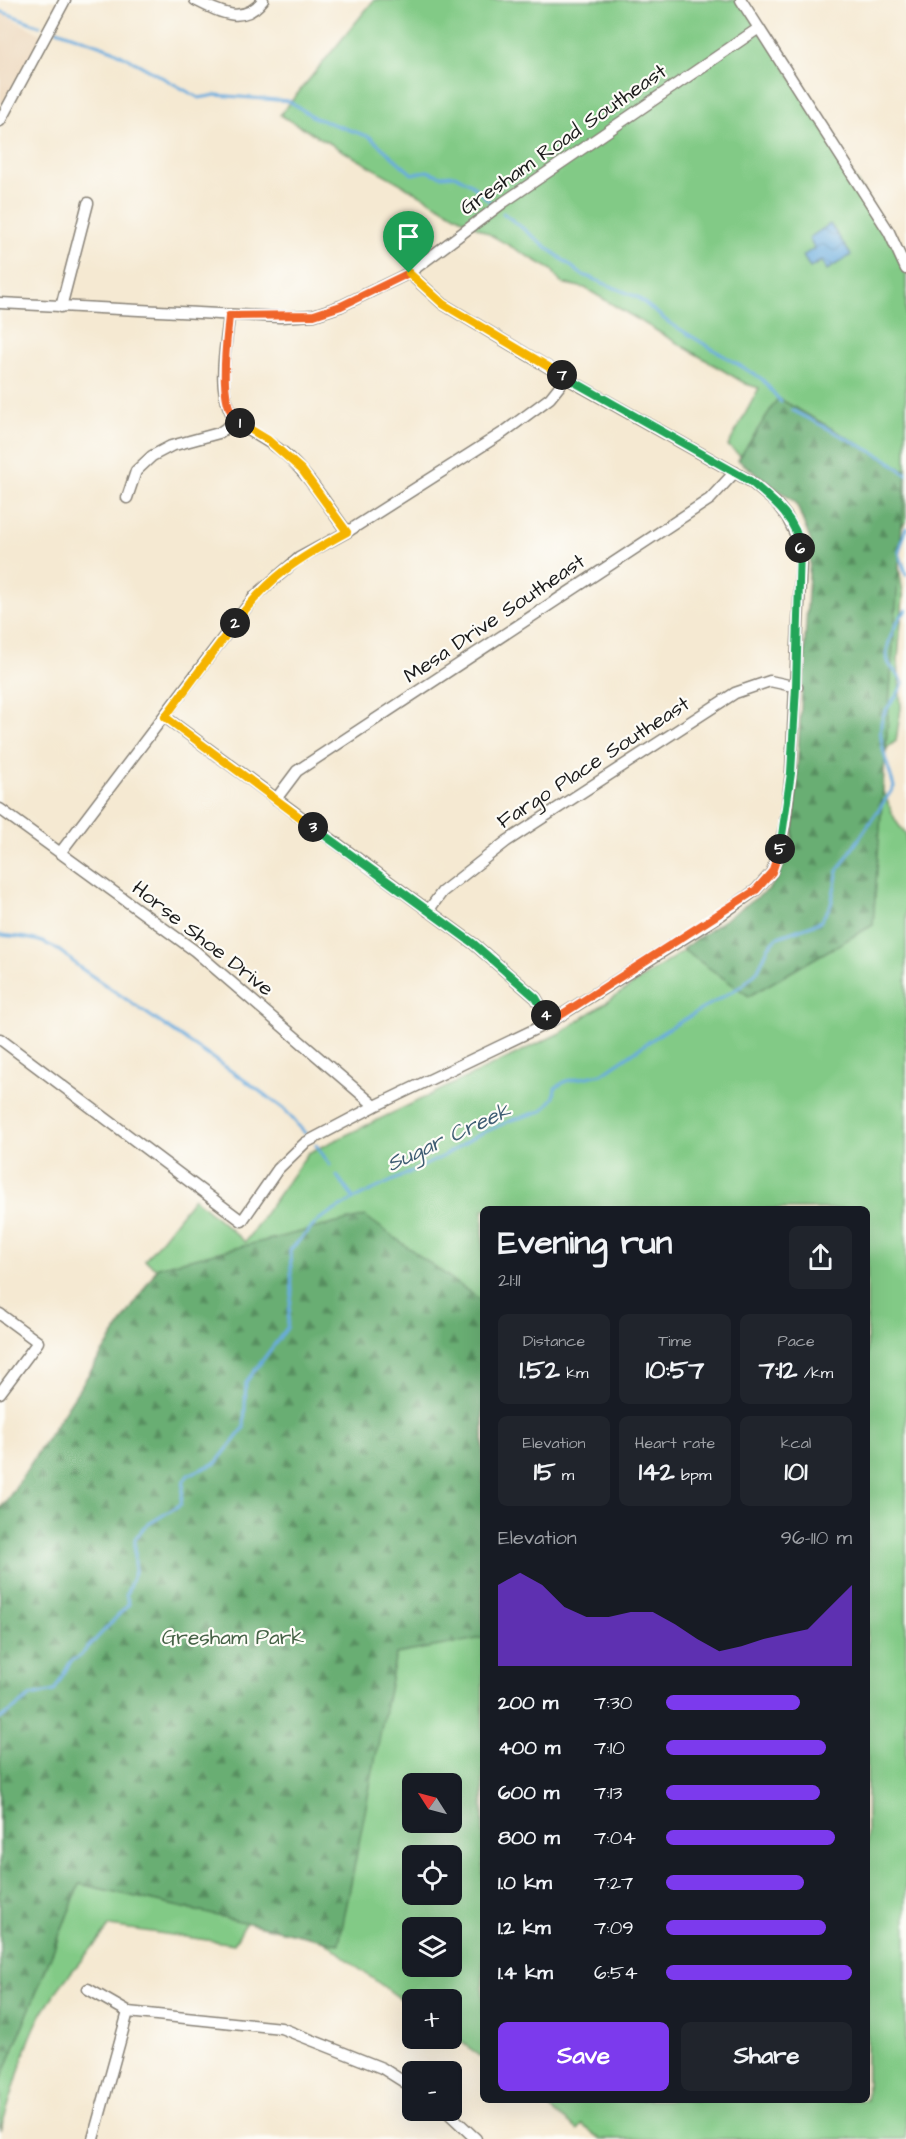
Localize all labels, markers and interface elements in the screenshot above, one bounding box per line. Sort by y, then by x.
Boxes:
street label: Gresham Road Southeast [454,57,673,222]
pin [383,211,434,273]
icon: arrive [392,220,425,253]
pin: 7 [547,360,577,390]
text: 7 [557,364,567,386]
pin: 1 [225,408,255,438]
text: 1 [239,412,241,434]
pin: 6 [785,533,815,563]
text: 6 [795,537,805,559]
street label: Mesa Drive Southeast [398,546,591,690]
pin: 2 [220,608,250,638]
text: 2 [230,612,240,634]
street label: Fargo Place Southeast [491,689,697,837]
pin: 3 [298,812,328,842]
text: 3 [309,816,317,838]
pin: 5 [765,834,795,864]
text: 5 [774,838,786,860]
street label: Horse Shoe Drive [126,874,280,1003]
pin: 4 [531,1000,561,1030]
text: 4 [541,1004,551,1026]
water label: Sugar Creek [381,1095,517,1181]
text: Evening run [498,1220,672,1266]
button: share [789,1226,852,1289]
text: 21:11 [498,1266,520,1294]
text: Distance [523,1330,585,1352]
text: Time [658,1330,692,1352]
text: Pace [777,1330,815,1352]
text: 1.52 [520,1352,560,1388]
text: 10:57 [646,1352,704,1388]
text: 7:12 [759,1352,797,1388]
text: km [560,1362,588,1384]
text: /km [797,1362,833,1384]
text: Elevation [523,1432,585,1454]
text: Heart rate [635,1432,715,1454]
text: kcal [781,1432,811,1454]
text: 15 [534,1454,555,1490]
text: 142 [639,1454,675,1490]
text: 101 [784,1454,808,1490]
text: m [555,1464,574,1486]
text: bpm [675,1464,711,1486]
text: Elevation [498,1524,577,1552]
text: 96–110 m [781,1524,852,1552]
park label: Gresham Park [162,1623,304,1652]
text: 200 m [498,1689,558,1717]
text: 7:30 [594,1689,632,1717]
text: 400 m [498,1734,560,1762]
text: 7:10 [594,1734,625,1762]
north arrow [402,1773,462,1833]
map controls [402,1773,462,2121]
text: 600 m [498,1779,559,1807]
text: 7:13 [594,1779,622,1807]
text: 800 m [498,1824,560,1852]
text: 7:04 [594,1824,636,1852]
button: locate [402,1845,462,1905]
text: 1.0 km [498,1869,552,1897]
text: 7:27 [594,1869,633,1897]
text: 1.2 km [498,1914,551,1942]
text: 7:09 [594,1914,634,1942]
button: layers [402,1917,462,1977]
text: 1.4 km [498,1959,553,1987]
text: 6:54 [594,1959,638,1987]
button: + [402,1989,462,2049]
button: Save [498,2022,669,2091]
button: Share [681,2022,852,2091]
button: − [402,2061,462,2121]

